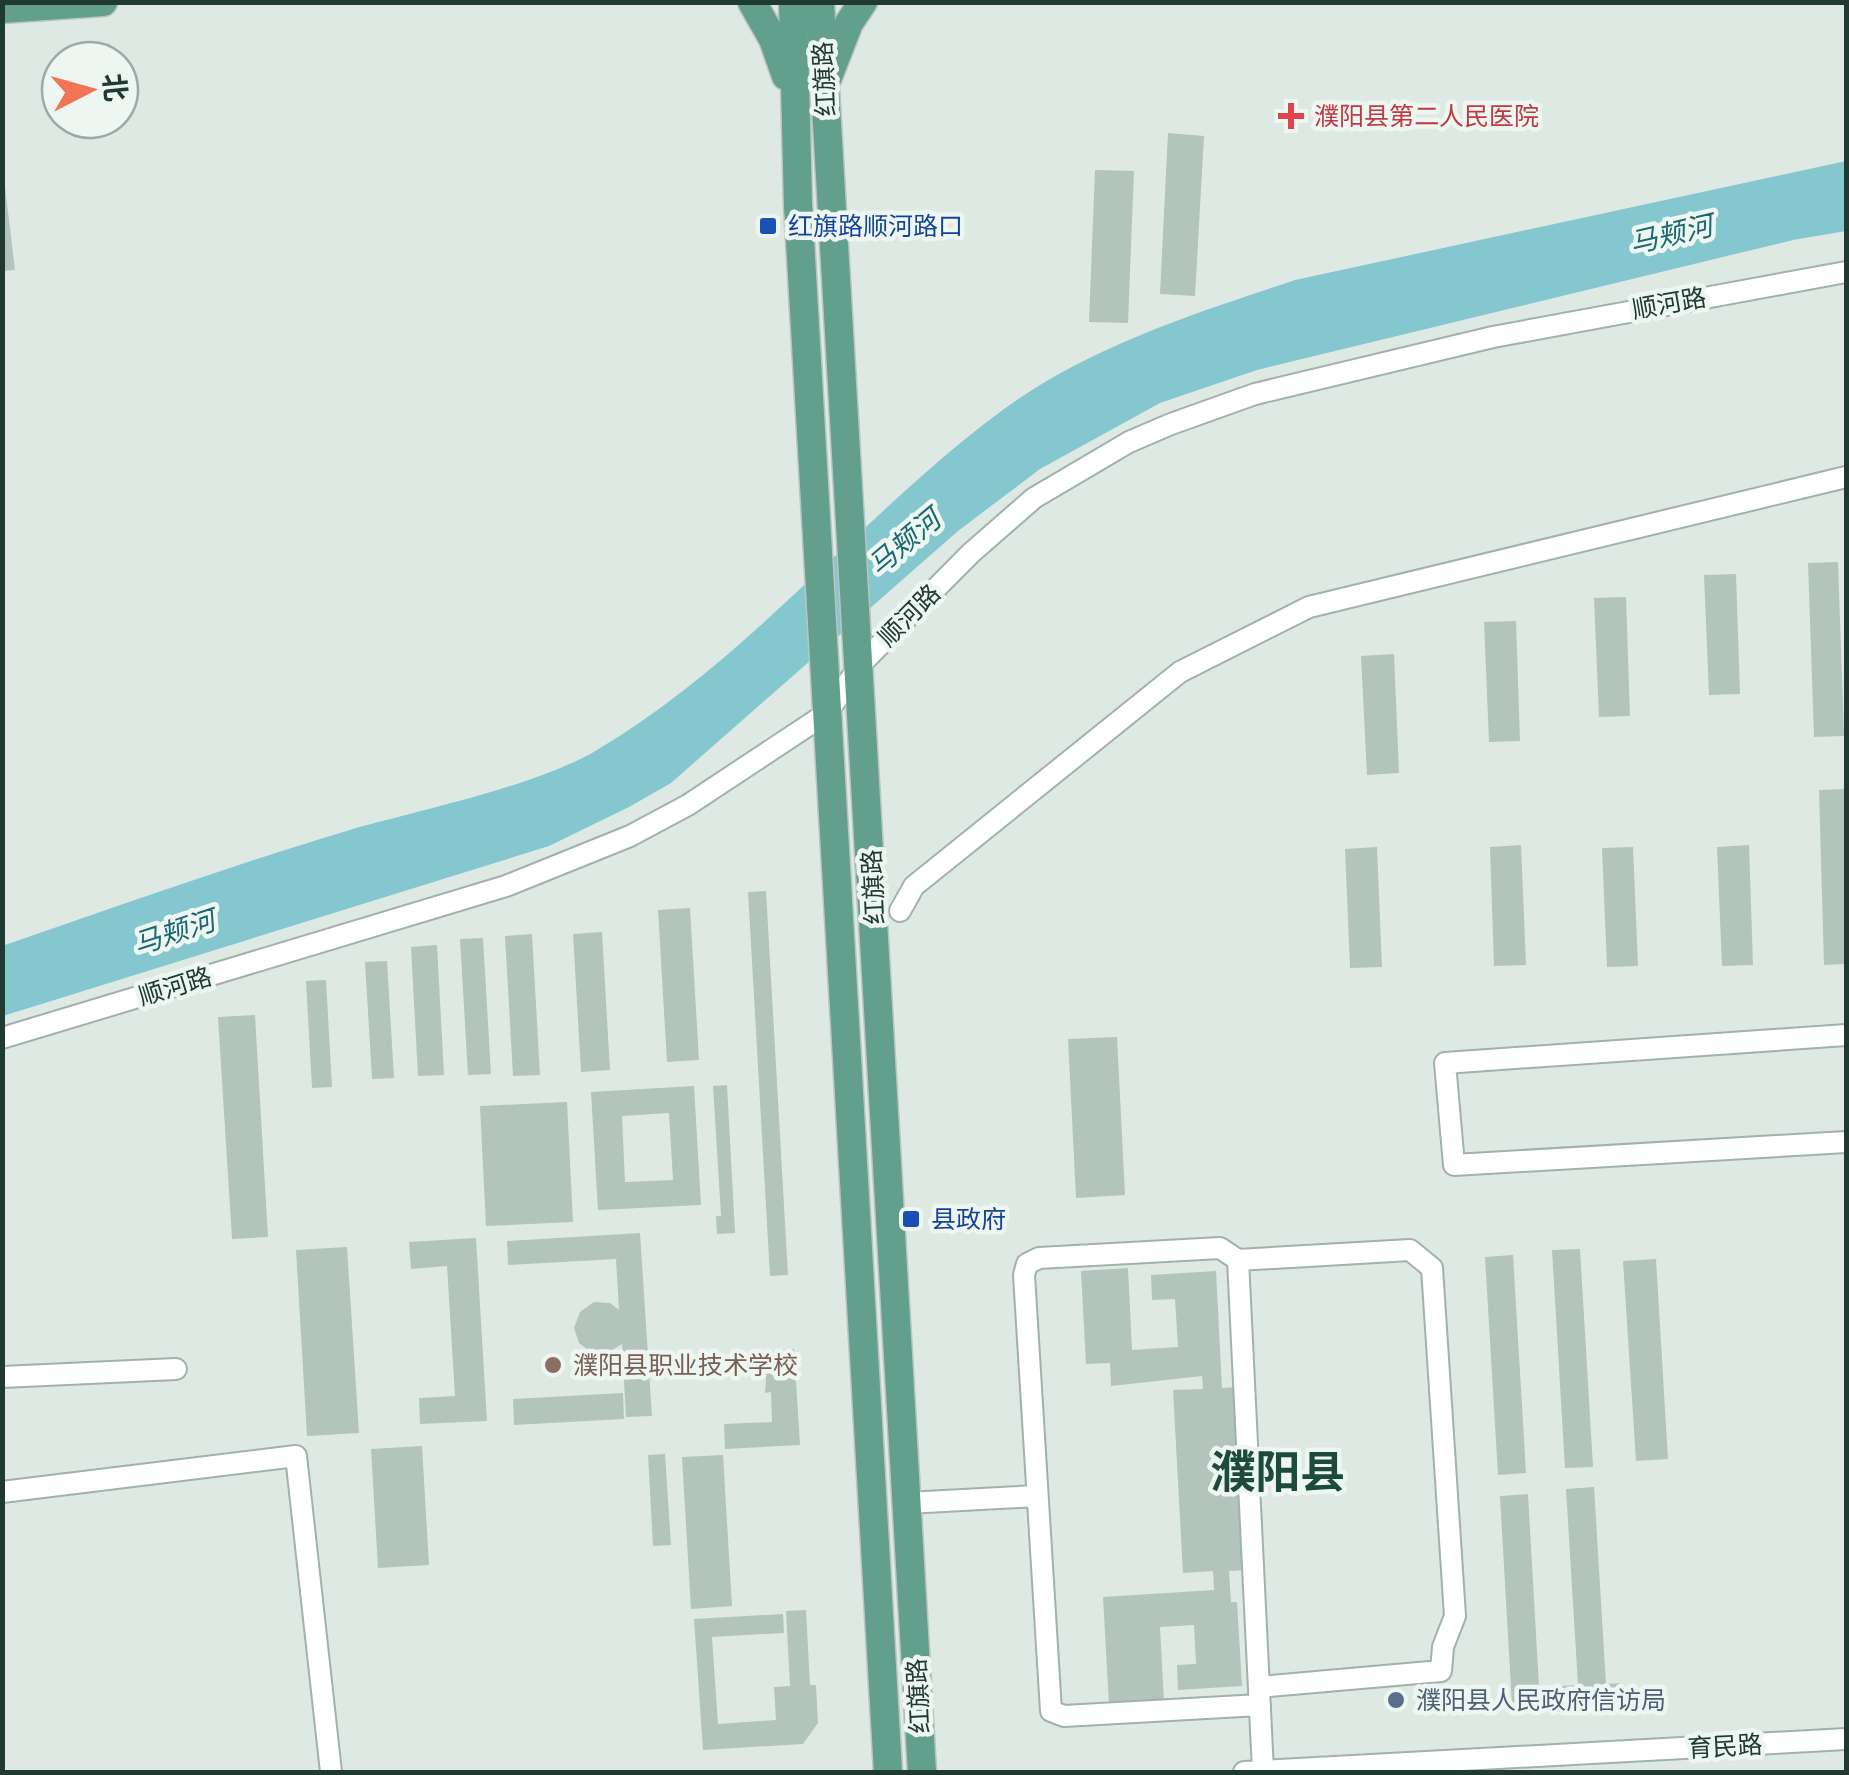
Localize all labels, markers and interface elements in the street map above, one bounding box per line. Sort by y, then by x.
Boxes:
north arrow [40,40,140,140]
street label: 红旗路 [808,41,841,117]
text: 北 [96,72,132,103]
place label: 濮阳县第二人民医院 [1314,102,1539,131]
marker: 濮阳县第二人民医院 [1278,103,1304,129]
water label: 马颊河 [1626,208,1721,260]
place label: 红旗路顺河路口 [788,212,963,241]
marker: 红旗路顺河路口 [757,215,779,237]
street label: 顺河路 [1630,283,1709,324]
water label: 马颊河 [862,500,951,582]
street label: 顺河路 [873,579,946,652]
street label: 红旗路 [857,849,890,925]
water label: 马颊河 [129,902,224,961]
street label: 顺河路 [135,962,215,1011]
place label: 县政府 [931,1205,1006,1234]
marker: 县政府 [900,1208,922,1230]
place label: 濮阳县职业技术学校 [573,1351,798,1380]
marker: 濮阳县职业技术学校 [542,1354,564,1376]
district label: 濮阳县 [1210,1446,1346,1499]
street label: 红旗路 [902,1658,935,1734]
place label: 濮阳县人民政府信访局 [1416,1686,1666,1715]
marker: 濮阳县人民政府信访局 [1385,1689,1407,1711]
street label: 育民路 [1687,1730,1763,1763]

